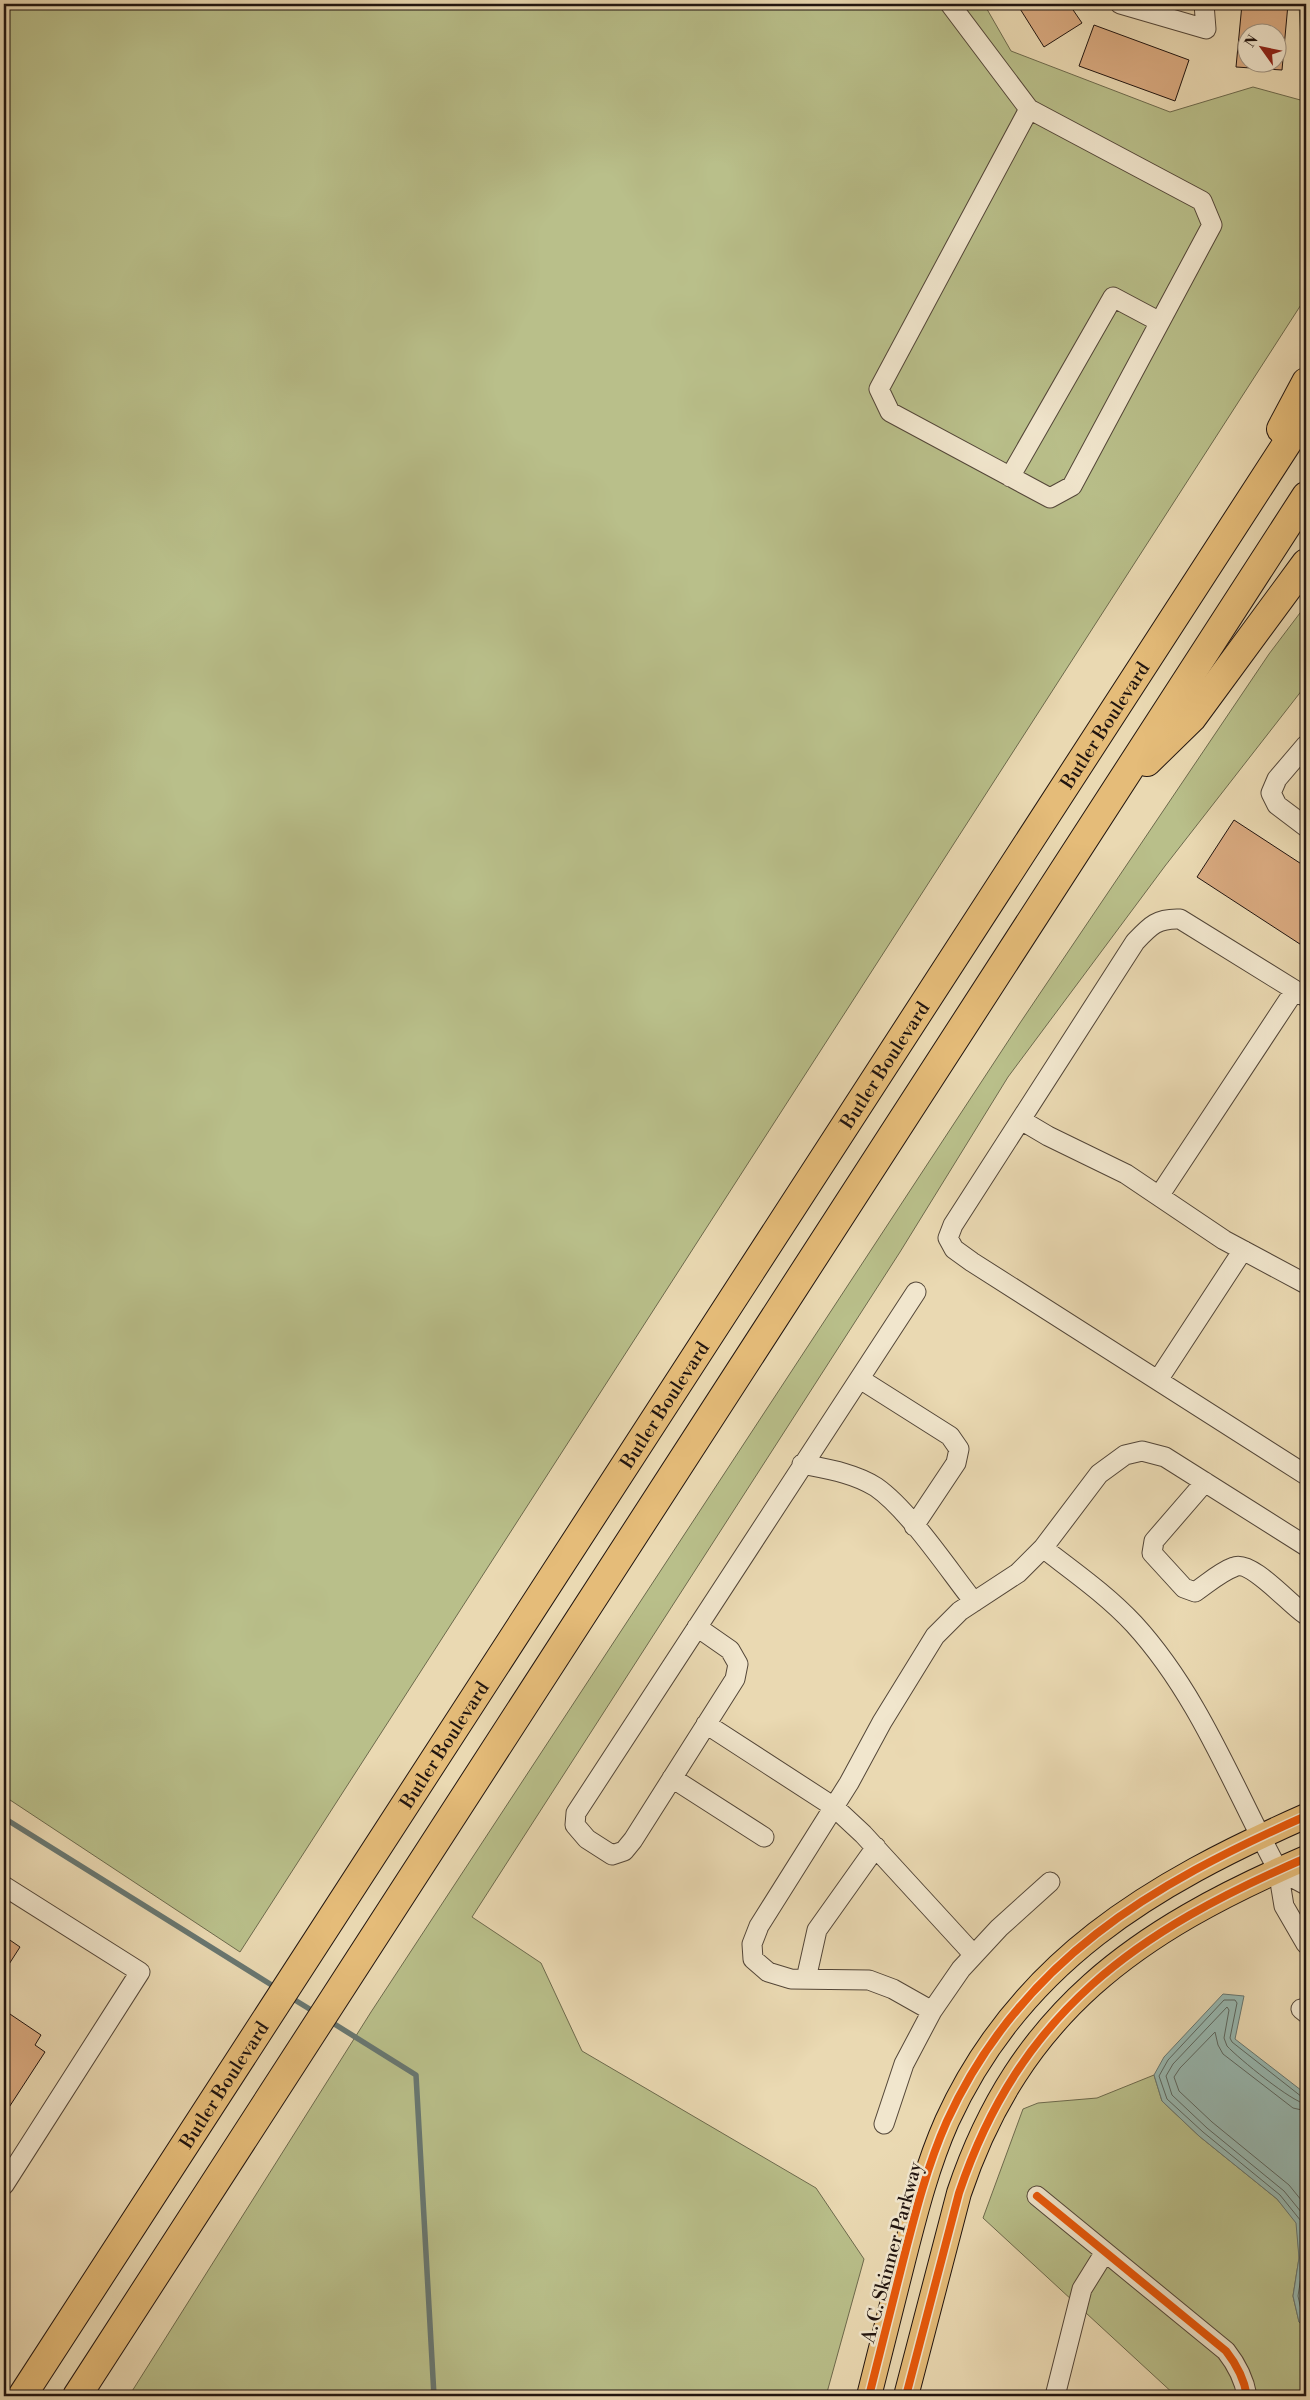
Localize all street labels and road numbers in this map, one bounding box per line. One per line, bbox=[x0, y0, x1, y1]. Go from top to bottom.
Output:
street label: Butler Boulevard bbox=[1055, 657, 1155, 794]
street label: Butler Boulevard bbox=[835, 997, 935, 1134]
street label: Butler Boulevard bbox=[615, 1337, 715, 1474]
street label: Butler Boulevard bbox=[394, 1677, 495, 1814]
street label: Butler Boulevard bbox=[174, 2017, 275, 2154]
street label: A. C. Skinner Parkway bbox=[856, 2158, 928, 2346]

